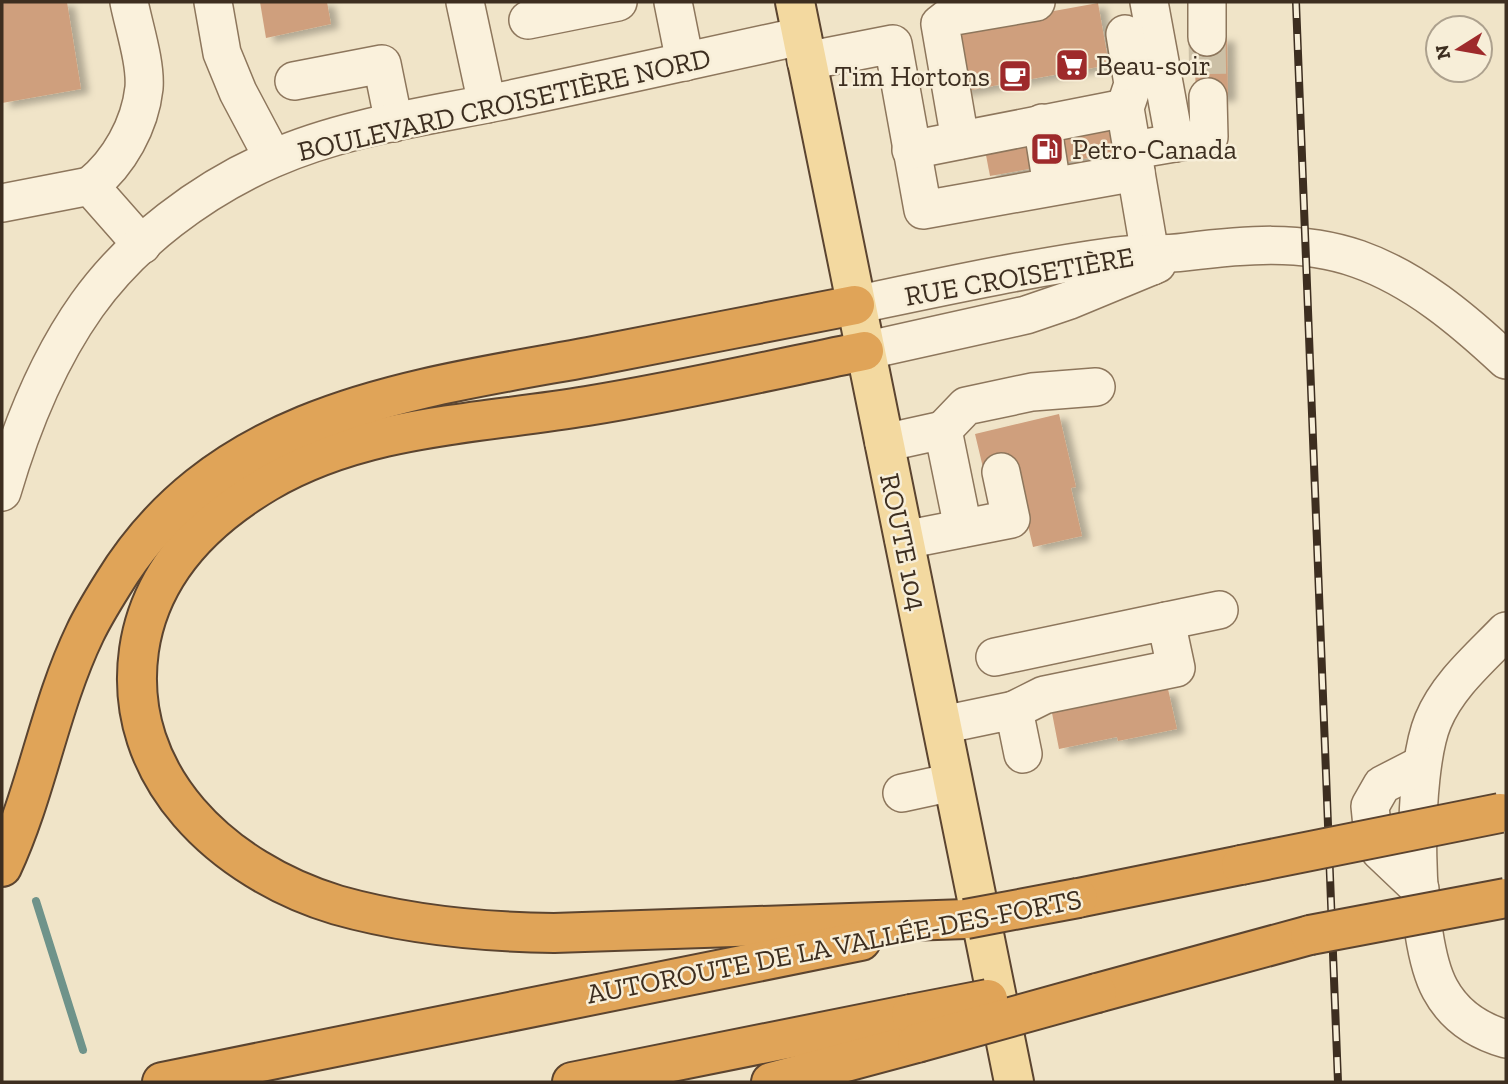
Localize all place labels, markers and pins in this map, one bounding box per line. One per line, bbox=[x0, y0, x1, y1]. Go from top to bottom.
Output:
supermarket icon: Beau-soir bbox=[1053, 46, 1091, 84]
place label: Beau-soir bbox=[1096, 49, 1211, 82]
cafe icon: Tim Hortons bbox=[996, 57, 1034, 95]
place label: Tim Hortons bbox=[835, 60, 990, 93]
fuel station icon: Petro-Canada bbox=[1028, 130, 1066, 168]
place label: Petro-Canada bbox=[1072, 133, 1237, 166]

